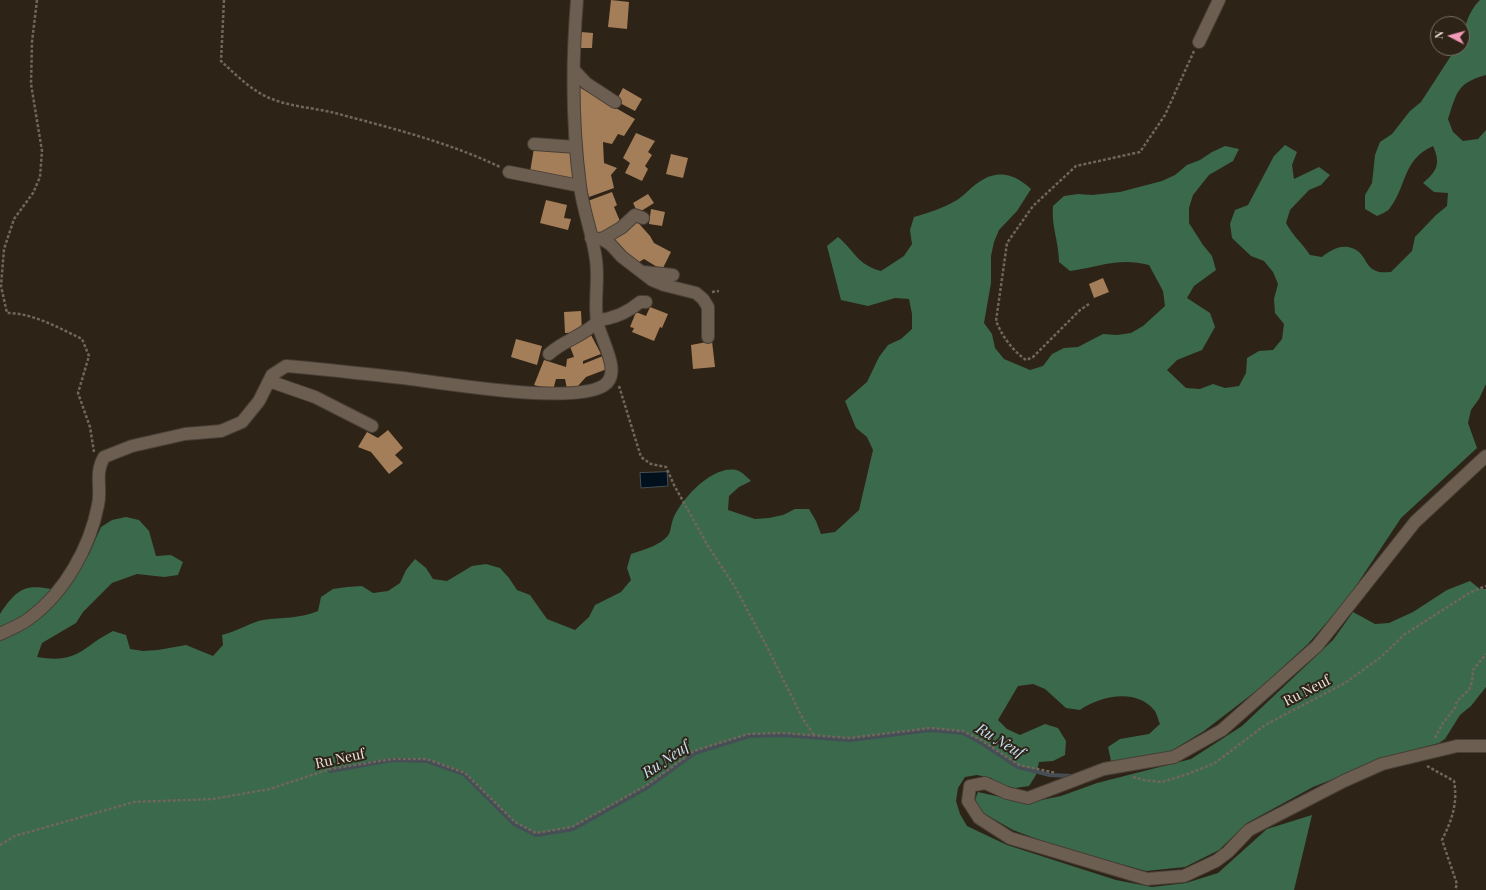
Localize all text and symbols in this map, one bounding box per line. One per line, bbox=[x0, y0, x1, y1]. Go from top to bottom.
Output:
north arrow bbox=[1430, 16, 1470, 56]
text: N bbox=[1431, 30, 1446, 40]
street label: Ru Neuf bbox=[1281, 672, 1333, 710]
water label: Ru Neuf bbox=[973, 720, 1027, 762]
water label: Ru Neuf bbox=[639, 738, 693, 782]
street label: Ru Neuf bbox=[314, 746, 366, 772]

